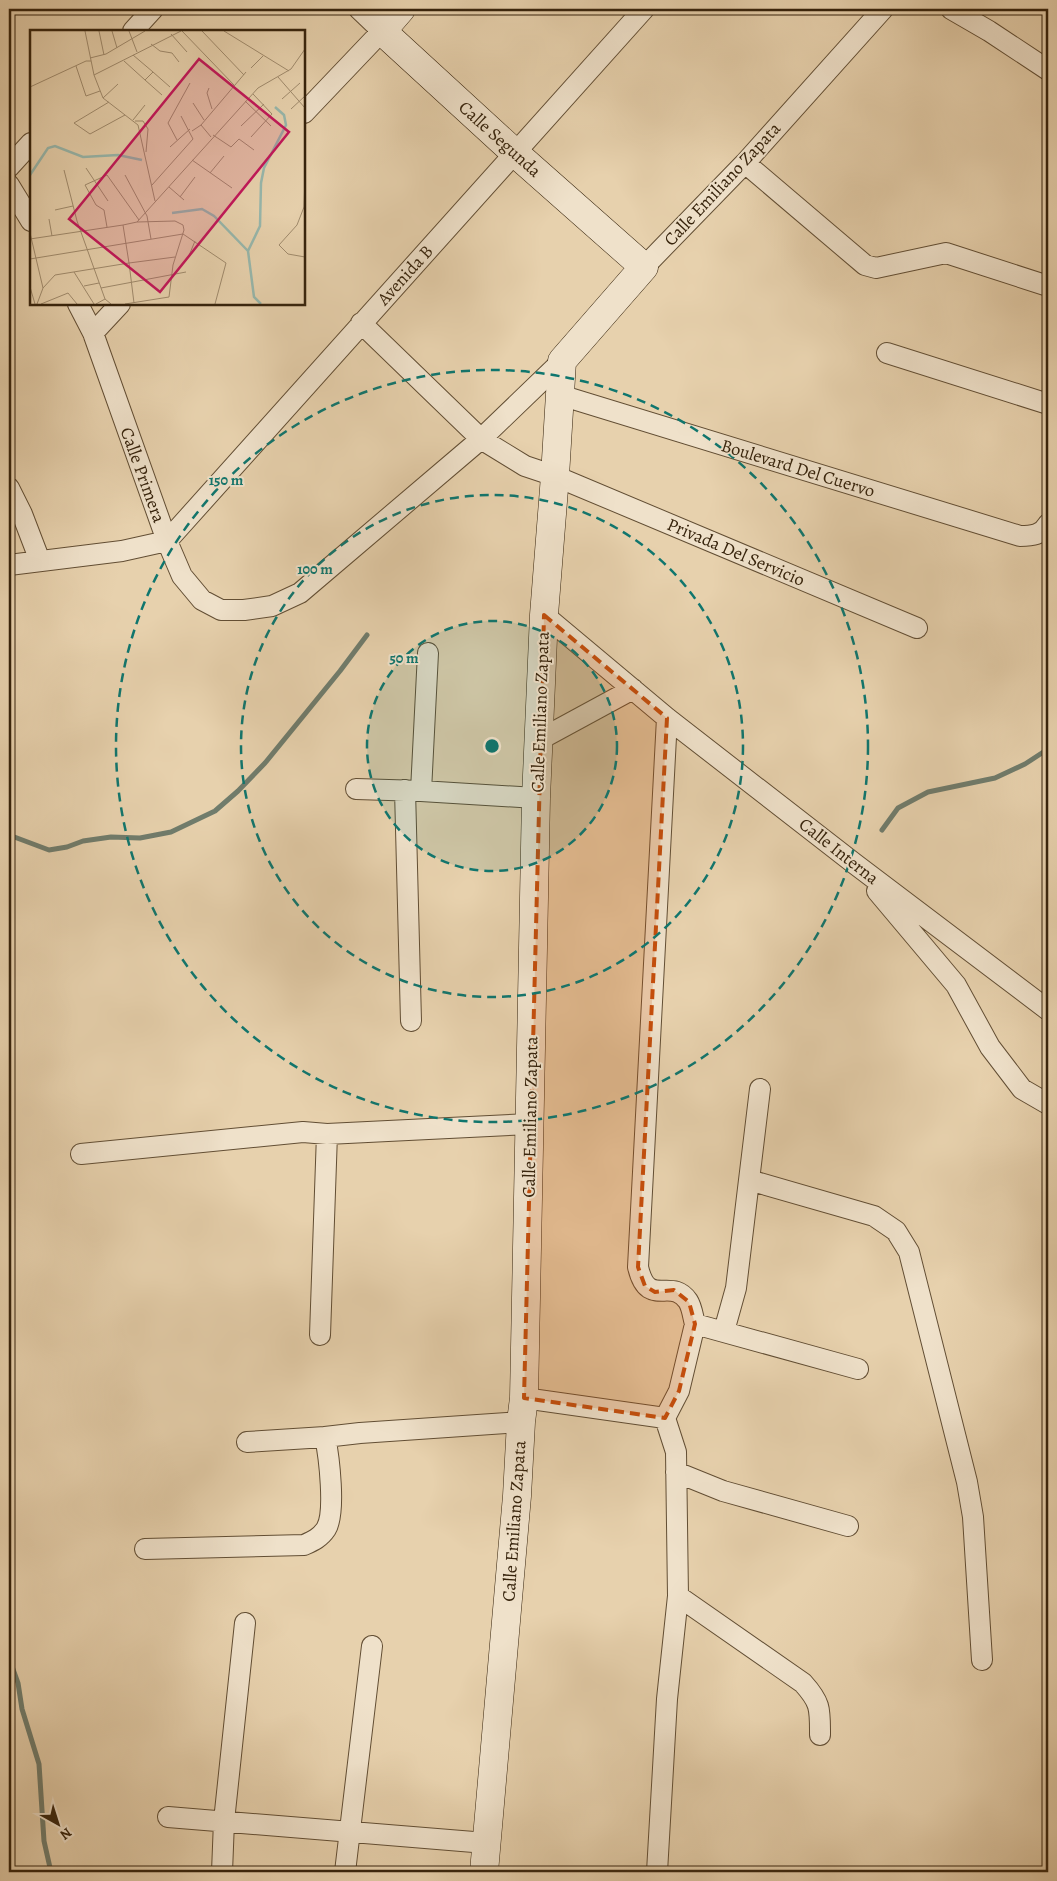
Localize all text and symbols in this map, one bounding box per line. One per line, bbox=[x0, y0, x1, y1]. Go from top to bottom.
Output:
inset map bbox=[30, 30, 305, 305]
street label: Calle Segunda bbox=[453, 95, 547, 183]
street label: Calle Emiliano Zapata bbox=[658, 116, 786, 251]
street label: Avenida B bbox=[371, 240, 438, 311]
street label: Calle Primera bbox=[115, 424, 172, 527]
street label: Boulevard Del Cuervo bbox=[718, 433, 878, 503]
text: 150 m bbox=[209, 470, 244, 490]
street label: Privada Del Servicio bbox=[664, 512, 809, 592]
text: 100 m bbox=[297, 559, 333, 579]
street label: Calle Emiliano Zapata bbox=[525, 630, 555, 793]
text: 50 m bbox=[389, 648, 419, 668]
centre of rings bbox=[483, 737, 501, 755]
street label: Calle Interna bbox=[794, 812, 884, 890]
street label: Calle Emiliano Zapata bbox=[517, 1036, 543, 1198]
street label: Calle Emiliano Zapata bbox=[496, 1439, 532, 1602]
north arrow bbox=[32, 1798, 82, 1848]
text: N bbox=[56, 1823, 76, 1844]

